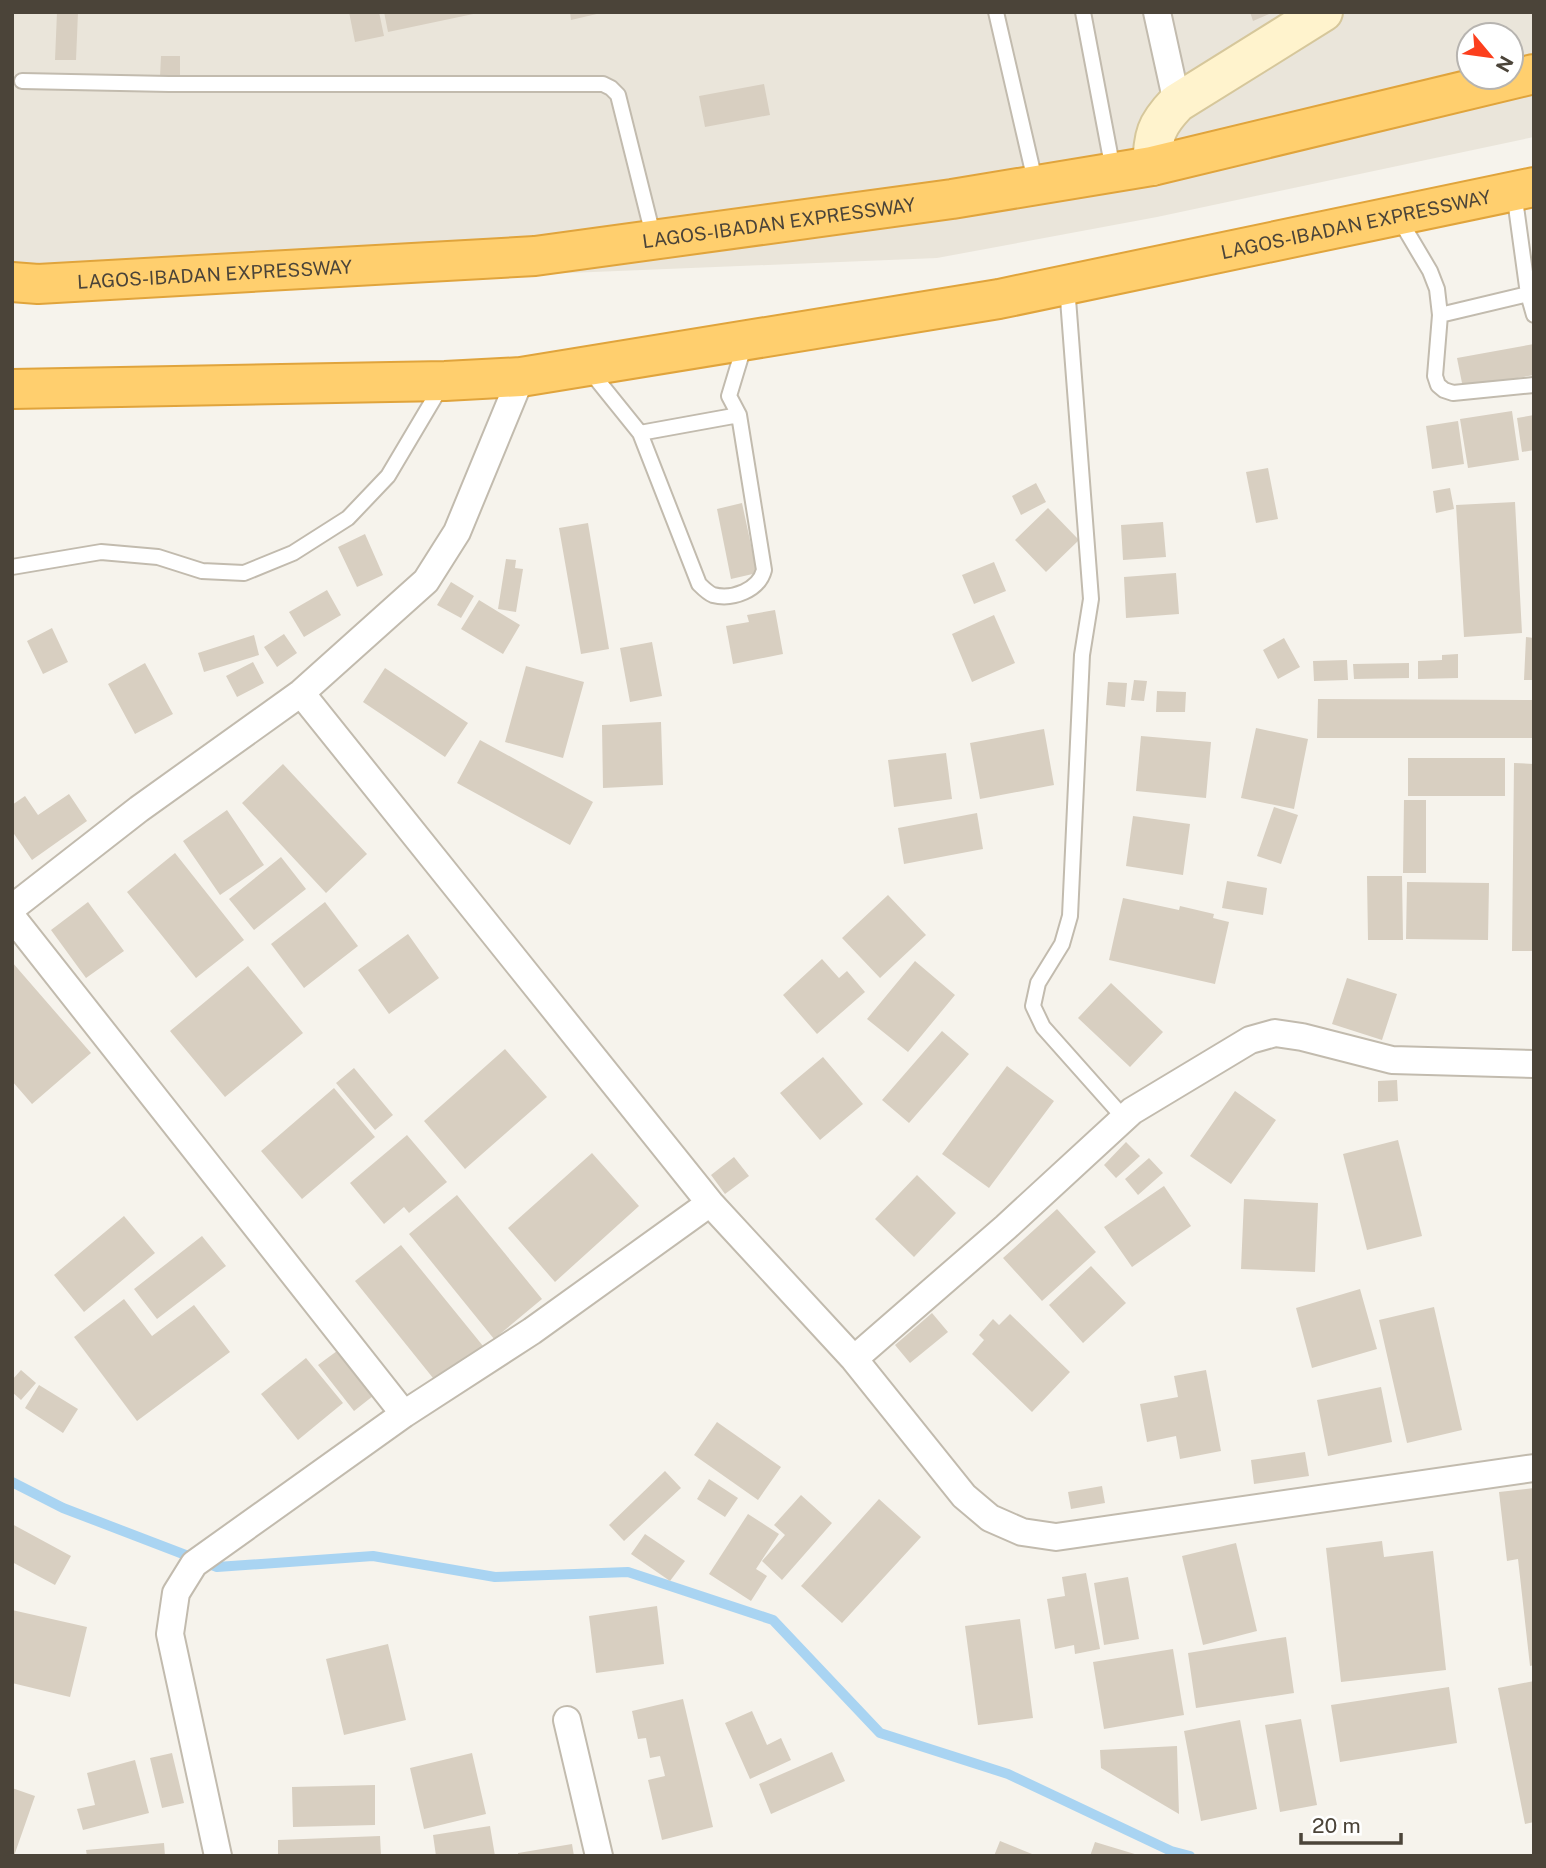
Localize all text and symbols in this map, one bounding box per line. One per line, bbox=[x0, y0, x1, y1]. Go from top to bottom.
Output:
north arrow bbox=[1455, 21, 1525, 91]
text: N bbox=[1492, 52, 1518, 76]
street label: LAGOS-IBADAN EXPRESSWAY bbox=[1219, 185, 1493, 263]
street label: LAGOS-IBADAN EXPRESSWAY bbox=[641, 193, 917, 252]
street label: LAGOS-IBADAN EXPRESSWAY bbox=[77, 255, 353, 293]
scale bar bbox=[1301, 1801, 1401, 1845]
text: 20 m bbox=[1312, 1813, 1361, 1838]

